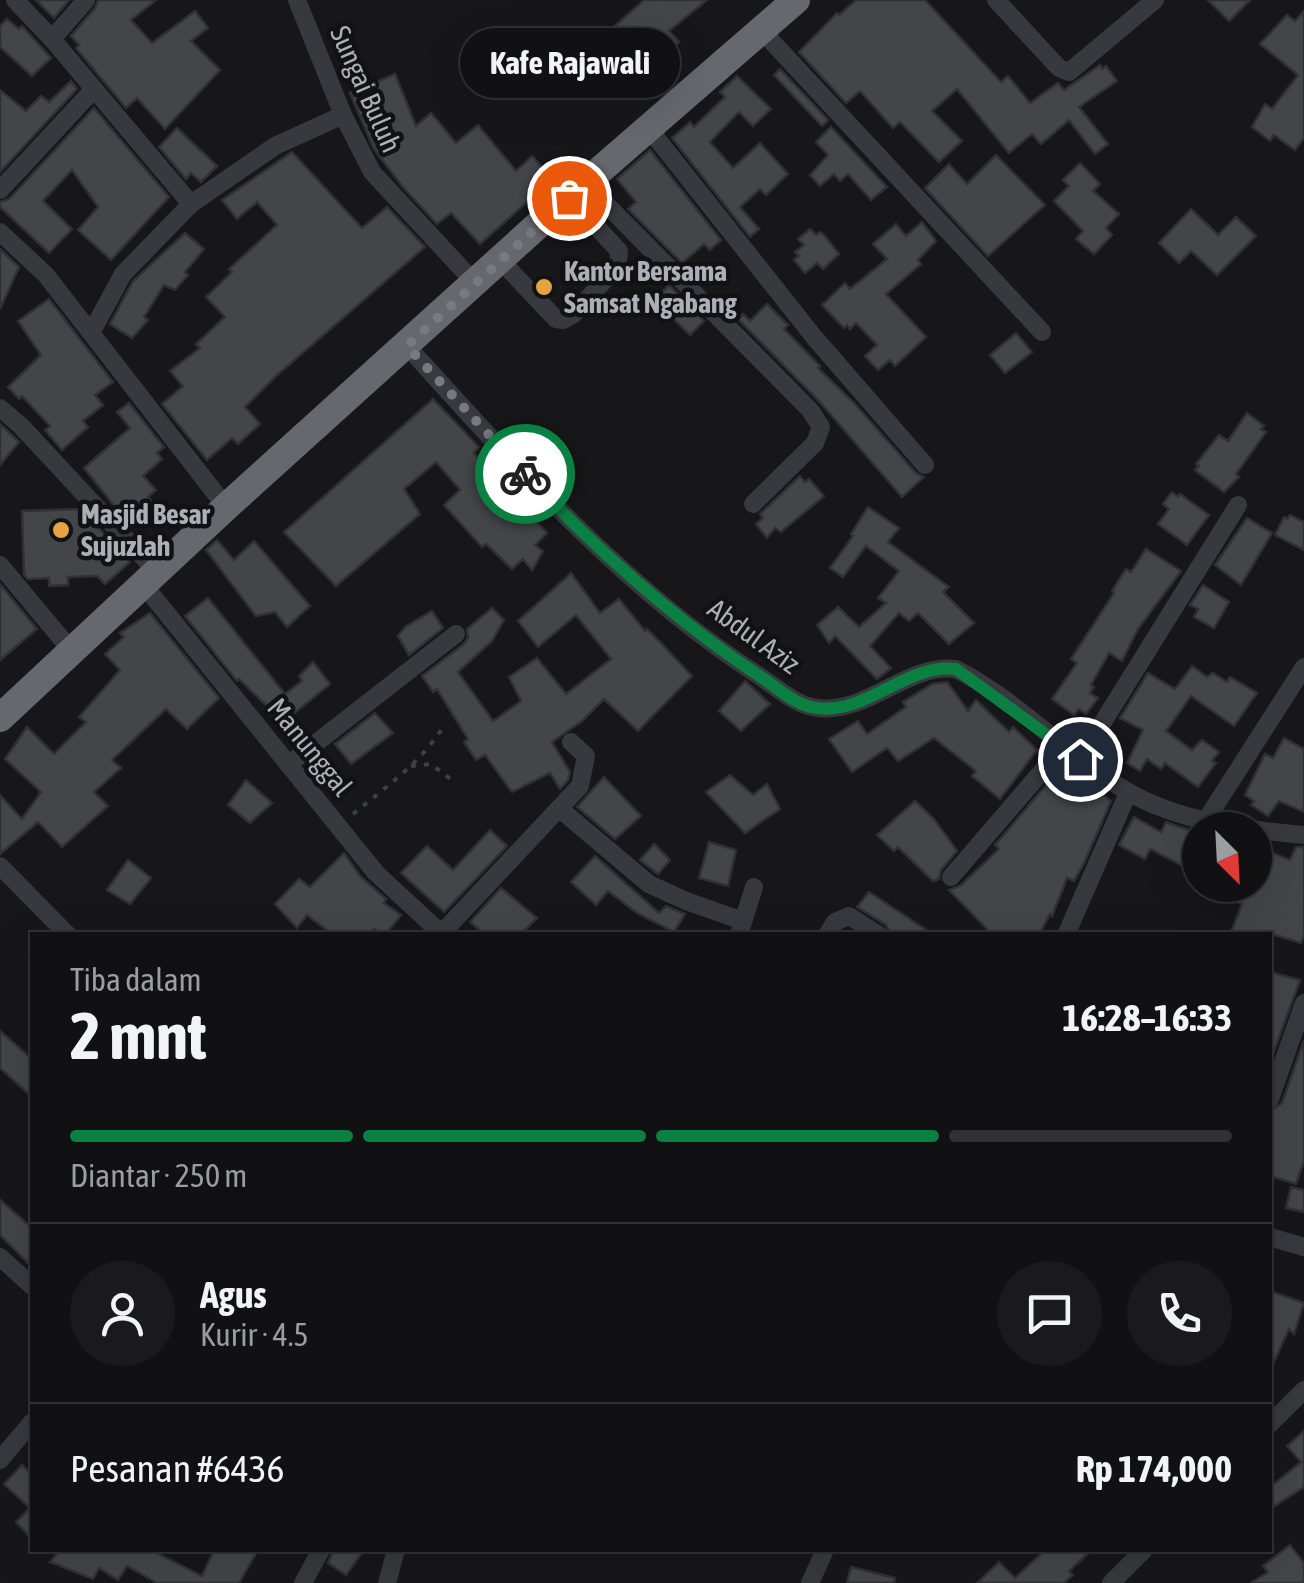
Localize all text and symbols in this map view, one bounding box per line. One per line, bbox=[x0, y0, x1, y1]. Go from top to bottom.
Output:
street label: Sungai Buluh bbox=[324, 21, 408, 157]
callout: Kafe Rajawali bbox=[459, 28, 679, 98]
text: Kafe Rajawali bbox=[490, 44, 650, 81]
pin bbox=[527, 156, 612, 241]
icon: bag bbox=[542, 171, 597, 226]
place label: Kantor Bersama Samsat Ngabang bbox=[564, 255, 738, 319]
marker: Kantor Bersama Samsat Ngabang bbox=[533, 276, 555, 298]
courier bbox=[475, 424, 575, 524]
icon: bike bbox=[498, 447, 553, 502]
place label: Masjid Besar Sujuzlah bbox=[81, 498, 211, 562]
marker: Masjid Besar Sujuzlah bbox=[50, 519, 72, 541]
street label: Abdul Aziz bbox=[702, 592, 806, 680]
street label: Manunggal bbox=[261, 692, 359, 803]
pin bbox=[1038, 717, 1123, 802]
icon: home bbox=[1053, 732, 1108, 787]
north arrow bbox=[1182, 812, 1272, 902]
map controls bbox=[1182, 812, 1272, 902]
text: Tiba dalam bbox=[70, 961, 202, 998]
text: 16:28–16:33 bbox=[1062, 996, 1232, 1039]
text: 2 mnt bbox=[70, 998, 207, 1073]
text: Diantar · 250 m bbox=[70, 1157, 247, 1194]
button: person bbox=[70, 1261, 175, 1366]
button: chat bbox=[997, 1261, 1102, 1366]
button: phone bbox=[1127, 1261, 1232, 1366]
text: Agus bbox=[200, 1273, 267, 1316]
text: Kurir · 4.5 bbox=[200, 1316, 308, 1353]
text: Pesanan #6436 bbox=[70, 1447, 284, 1490]
text: Rp 174,000 bbox=[1076, 1447, 1232, 1490]

